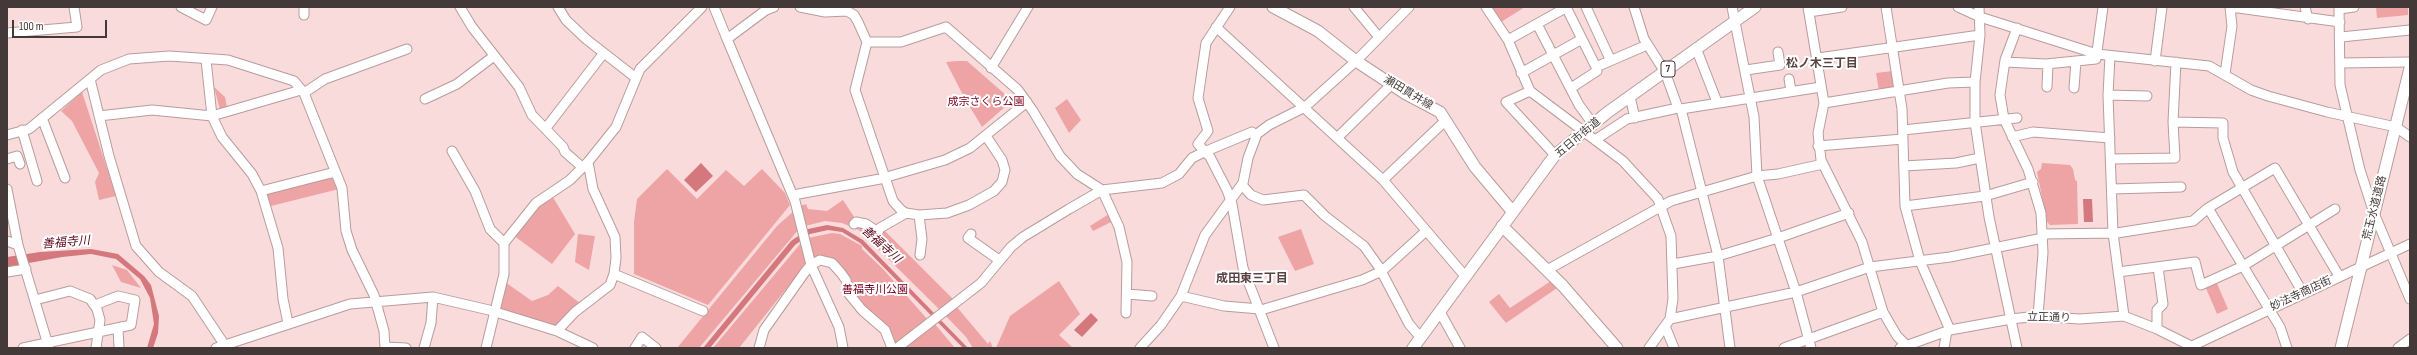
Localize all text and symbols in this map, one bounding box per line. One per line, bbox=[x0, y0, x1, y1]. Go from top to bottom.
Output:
scale bar bbox=[14, 12, 109, 38]
text: 100 m bbox=[19, 19, 44, 34]
district label: 松ノ木三丁目 bbox=[1786, 57, 1858, 71]
road number: 7 bbox=[1661, 61, 1675, 77]
street label: 瀬田貫井線 bbox=[1381, 73, 1435, 113]
park label: 成宗さくら公園 bbox=[948, 95, 1024, 109]
street label: 五日市街道 bbox=[1553, 115, 1603, 161]
street label: 荒玉水道道路 bbox=[2361, 174, 2389, 242]
water label: 善福寺川 bbox=[858, 224, 904, 266]
water label: 善福寺川 bbox=[41, 234, 91, 252]
district label: 成田東三丁目 bbox=[1216, 272, 1288, 286]
street label: 妙法寺商店街 bbox=[2268, 274, 2334, 314]
park label: 善福寺川公園 bbox=[842, 283, 908, 297]
street label: 立正通り bbox=[2027, 311, 2071, 325]

